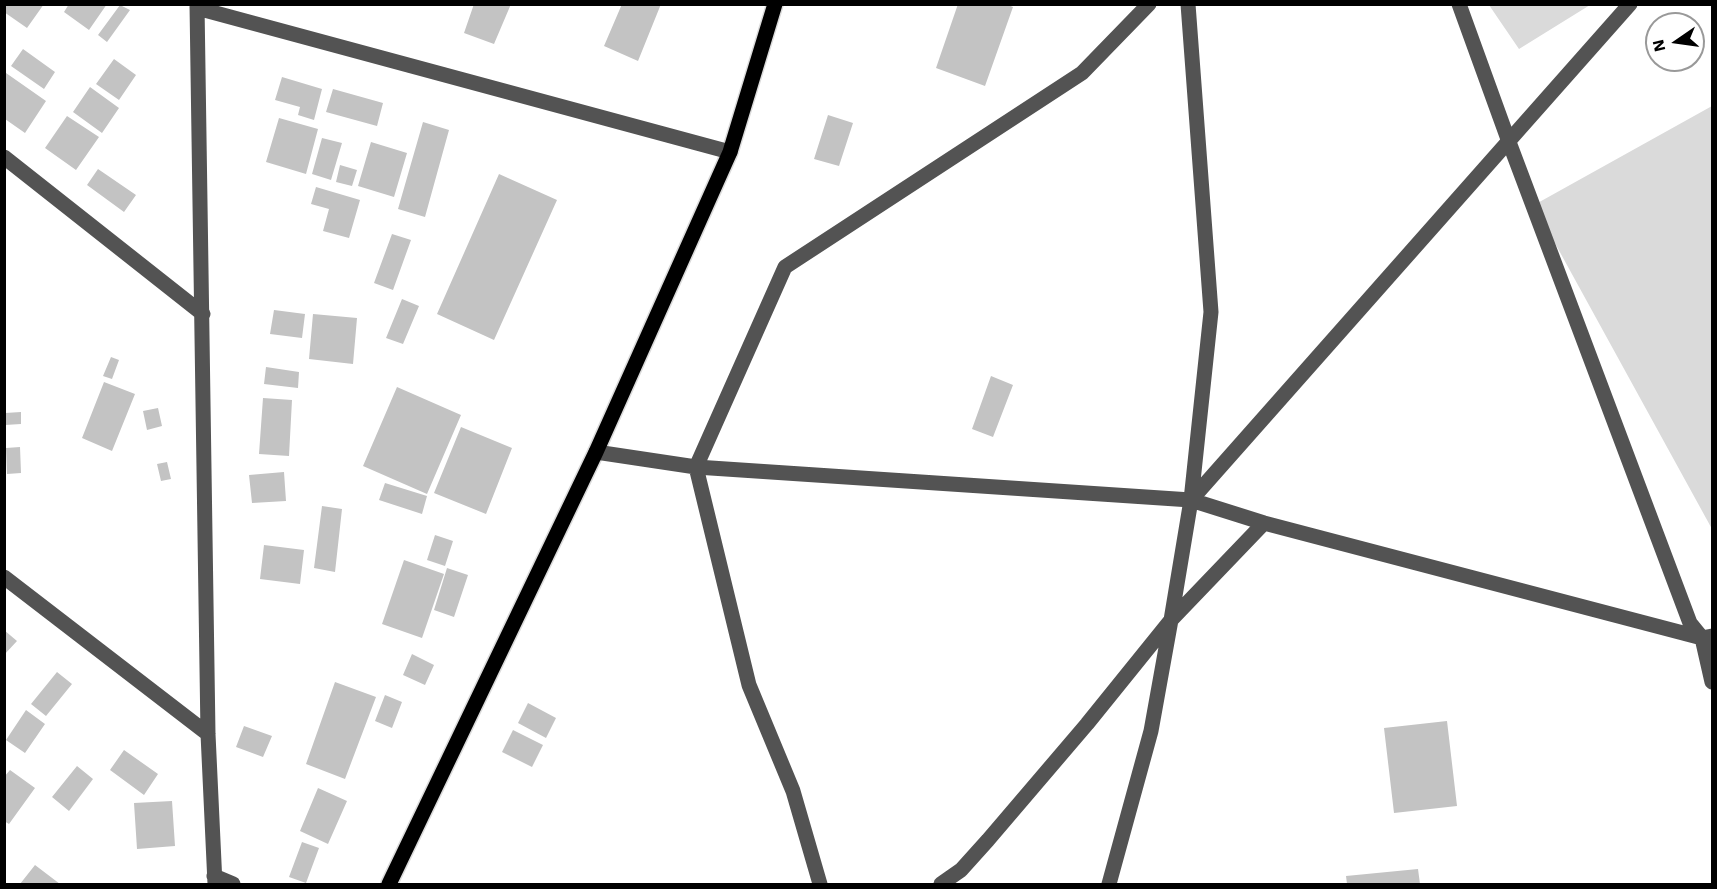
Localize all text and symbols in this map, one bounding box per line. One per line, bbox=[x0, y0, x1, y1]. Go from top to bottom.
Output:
north arrow bbox=[1645, 12, 1705, 72]
text: N bbox=[1648, 38, 1670, 54]

